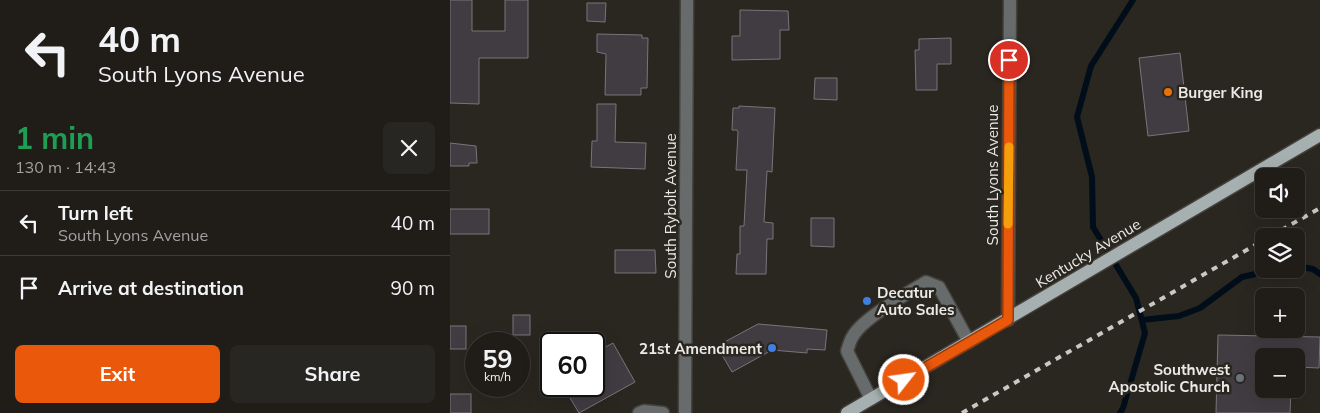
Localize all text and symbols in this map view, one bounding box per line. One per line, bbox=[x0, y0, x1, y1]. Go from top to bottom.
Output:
text: 40 m bbox=[98, 17, 181, 61]
icon: left bbox=[15, 20, 80, 85]
pin bbox=[988, 39, 1030, 81]
icon: arrive bbox=[995, 46, 1023, 74]
text: South Lyons Avenue bbox=[98, 60, 305, 88]
place label: Burger King bbox=[1178, 83, 1263, 102]
marker: Burger King bbox=[1162, 86, 1174, 98]
street label: South Lyons Avenue bbox=[983, 105, 1002, 245]
text: 1 min bbox=[15, 119, 94, 157]
button: close bbox=[383, 122, 435, 174]
street label: South Rybolt Avenue bbox=[661, 133, 680, 279]
text: 130 m · 14:43 bbox=[15, 157, 116, 177]
map controls bbox=[1255, 168, 1305, 398]
button: sound bbox=[1255, 168, 1305, 218]
text: Turn left bbox=[58, 201, 133, 225]
icon: left bbox=[15, 209, 43, 237]
text: 40 m bbox=[391, 211, 435, 235]
street label: Kentucky Avenue bbox=[1032, 214, 1144, 292]
text: South Lyons Avenue bbox=[58, 225, 208, 245]
button: layers bbox=[1255, 228, 1305, 278]
icon: arrive bbox=[15, 274, 43, 302]
text: Arrive at destination bbox=[58, 276, 244, 300]
text: 90 m bbox=[391, 276, 435, 300]
place label: Decatur Auto Sales bbox=[877, 283, 954, 319]
button: + bbox=[1255, 288, 1305, 338]
marker: Decatur Auto Sales bbox=[861, 295, 873, 307]
speed limit sign: 60 bbox=[540, 332, 605, 397]
place label: 21st Amendment bbox=[639, 339, 762, 358]
marker: 21st Amendment bbox=[766, 342, 778, 354]
text: 59 bbox=[482, 343, 513, 374]
button: Exit bbox=[15, 345, 220, 403]
button: Share bbox=[230, 345, 435, 403]
button: − bbox=[1255, 348, 1305, 398]
position arrow bbox=[877, 353, 929, 405]
place label: Southwest Apostolic Church bbox=[1108, 360, 1230, 396]
text: km/h bbox=[484, 369, 511, 384]
marker: Southwest Apostolic Church bbox=[1234, 372, 1246, 384]

